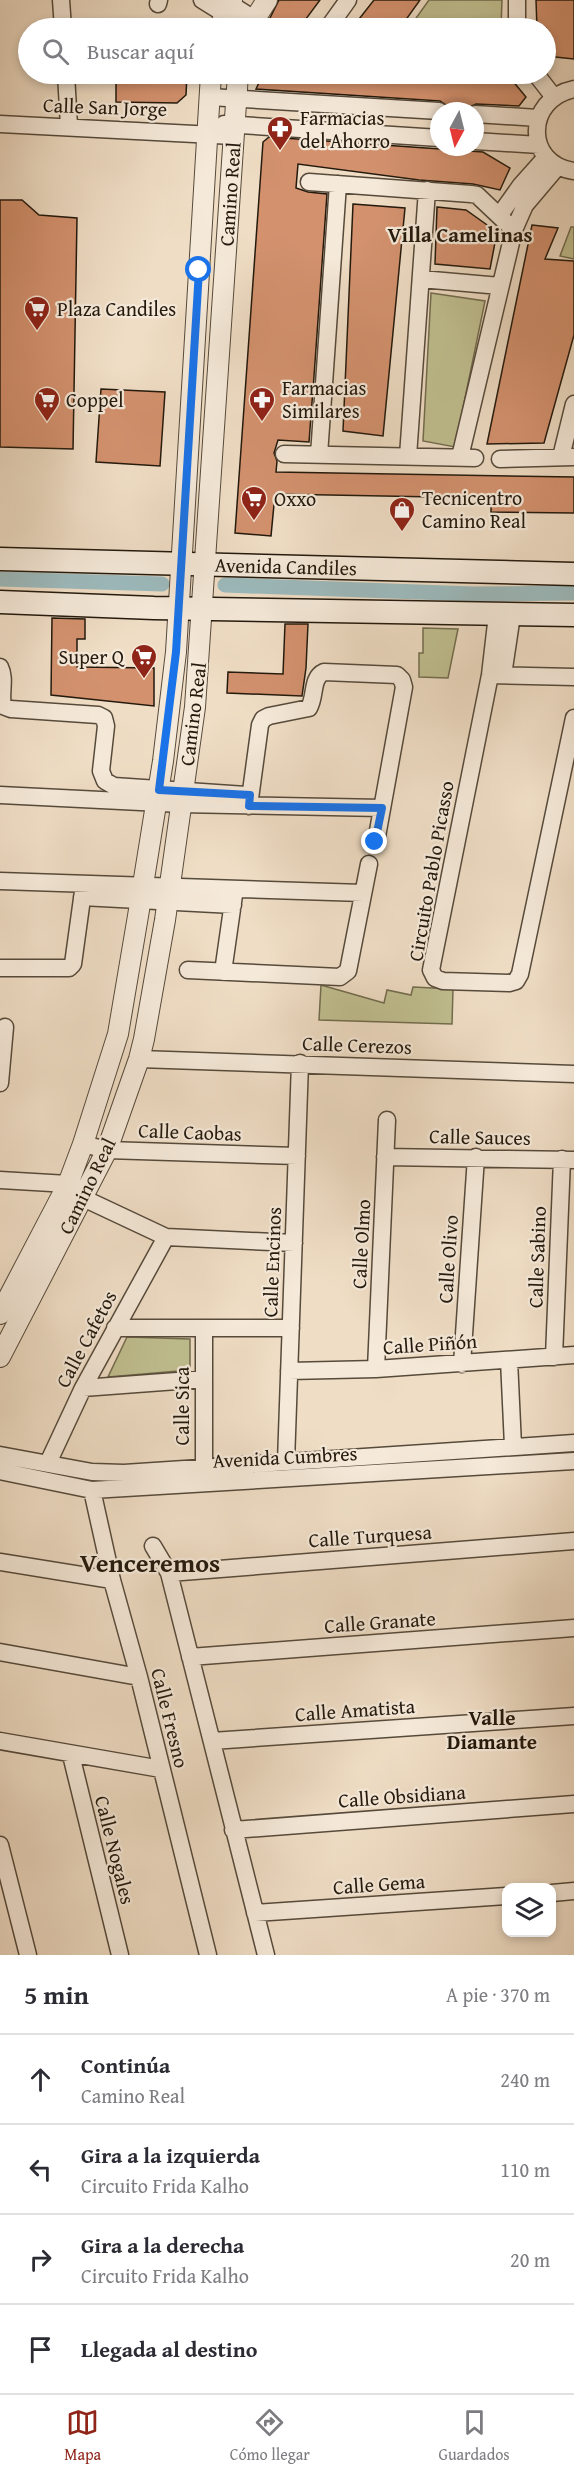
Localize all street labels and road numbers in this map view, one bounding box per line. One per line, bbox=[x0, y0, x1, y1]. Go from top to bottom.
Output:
street label: Calle San Jorge bbox=[42, 90, 168, 123]
street label: Camino Real bbox=[211, 141, 248, 247]
street label: Avenida Candiles bbox=[214, 550, 357, 582]
street label: Camino Real bbox=[172, 660, 213, 767]
street label: Circuito Pablo Picasso bbox=[400, 778, 461, 964]
street label: Calle Cerezos bbox=[302, 1028, 412, 1061]
street label: Calle Caobas bbox=[138, 1115, 242, 1148]
street label: Calle Sauces bbox=[429, 1121, 531, 1152]
street label: Camino Real bbox=[51, 1132, 123, 1239]
street label: Calle Olmo bbox=[344, 1198, 377, 1289]
street label: Calle Encinos bbox=[255, 1206, 288, 1318]
street label: Calle Sabino bbox=[520, 1206, 553, 1308]
street label: Calle Olivo bbox=[430, 1214, 465, 1304]
street label: Calle Cafetos bbox=[48, 1285, 123, 1393]
street label: Calle Piñón bbox=[382, 1326, 478, 1361]
street label: Calle Sica bbox=[167, 1366, 196, 1446]
street label: Avenida Cumbres bbox=[212, 1438, 358, 1475]
street label: Calle Turquesa bbox=[307, 1517, 433, 1554]
street label: Calle Granate bbox=[323, 1603, 437, 1640]
street label: Calle Fresno bbox=[144, 1665, 197, 1771]
street label: Calle Amatista bbox=[294, 1691, 417, 1728]
street label: Calle Obsidiana bbox=[337, 1777, 467, 1814]
street label: Calle Nogales bbox=[88, 1793, 143, 1907]
street label: Calle Gema bbox=[332, 1866, 427, 1901]

